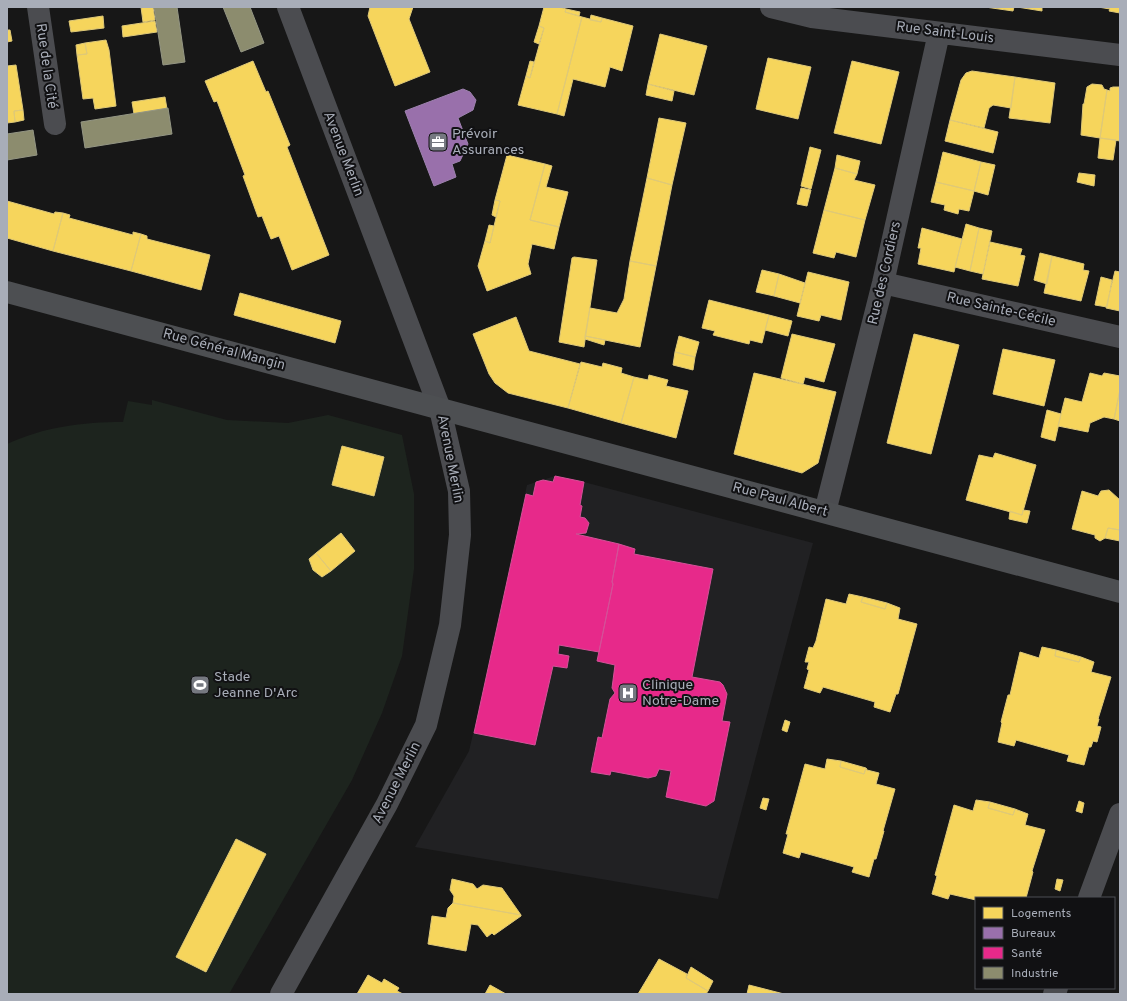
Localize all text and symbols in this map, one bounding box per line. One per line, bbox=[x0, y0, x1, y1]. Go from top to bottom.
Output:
street label: Rue Saint-Louis bbox=[895, 19, 995, 47]
street label: Rue de la Cité bbox=[32, 22, 60, 110]
street label: Avenue Merlin bbox=[319, 109, 367, 199]
place label: Prévoir Assurances bbox=[452, 126, 524, 159]
office icon: Prévoir Assurances bbox=[427, 131, 449, 153]
street label: Rue des Cordiers bbox=[865, 220, 905, 326]
street label: Rue Sainte-Cécile bbox=[945, 289, 1057, 331]
street label: Rue Général Mangin bbox=[161, 326, 287, 374]
street label: Avenue Merlin bbox=[433, 413, 467, 505]
street label: Rue Paul Albert bbox=[731, 479, 829, 521]
place label: Stade Jeanne D'Arc bbox=[214, 669, 298, 702]
sports icon: Stade Jeanne D'Arc bbox=[189, 674, 211, 696]
place label: Clinique Notre-Dame bbox=[642, 677, 719, 710]
hospital icon: Clinique Notre-Dame bbox=[617, 682, 639, 704]
street label: Avenue Merlin bbox=[369, 739, 425, 827]
legend bbox=[975, 897, 1115, 989]
text: Logements bbox=[1011, 906, 1071, 922]
text: Bureaux bbox=[1011, 926, 1056, 942]
text: Santé bbox=[1011, 946, 1042, 962]
text: Industrie bbox=[1011, 966, 1059, 982]

